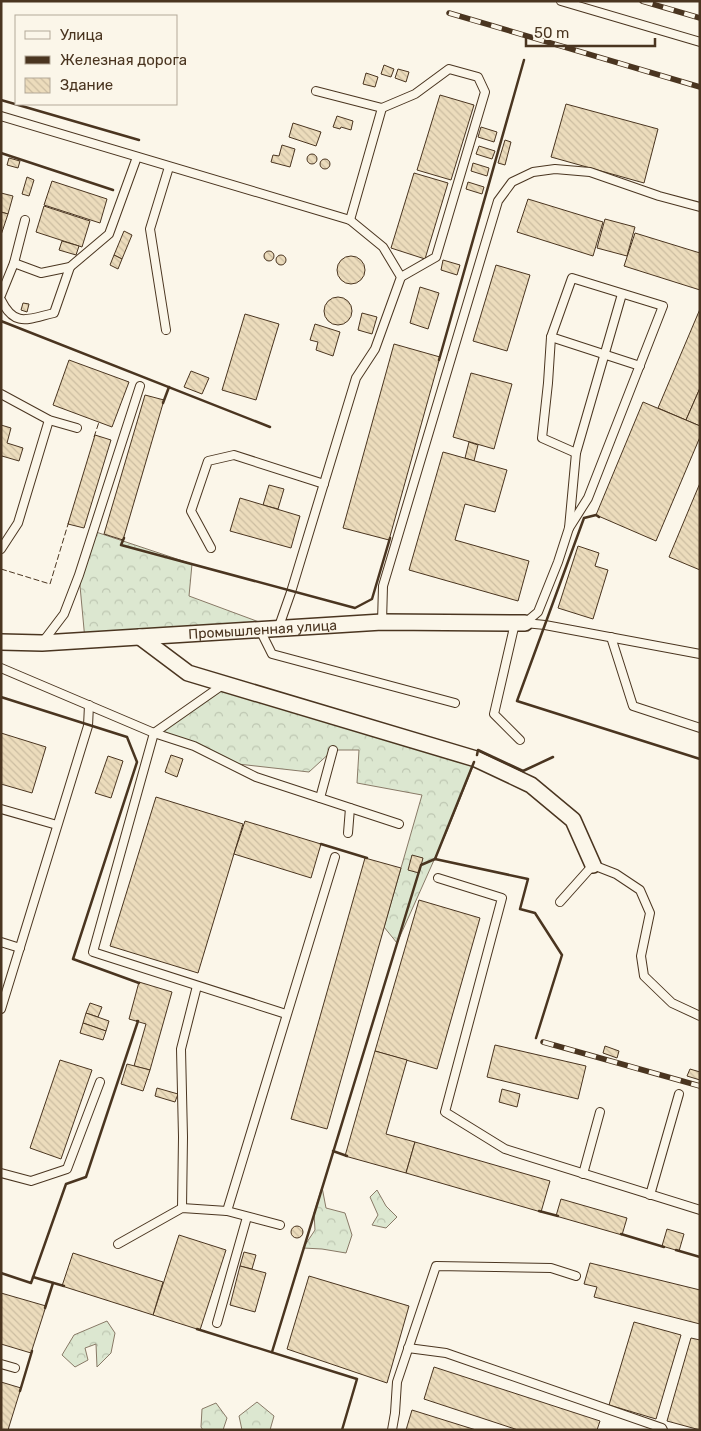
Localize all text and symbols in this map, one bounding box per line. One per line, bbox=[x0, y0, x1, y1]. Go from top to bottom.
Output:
legend bbox=[15, 15, 178, 105]
scale bar bbox=[526, 15, 655, 47]
text: 50 m bbox=[534, 24, 569, 42]
text: Улица bbox=[60, 26, 103, 44]
text: Железная дорога bbox=[60, 51, 187, 69]
text: Здание bbox=[60, 76, 113, 94]
street label: Промышленная улица bbox=[188, 617, 338, 643]

